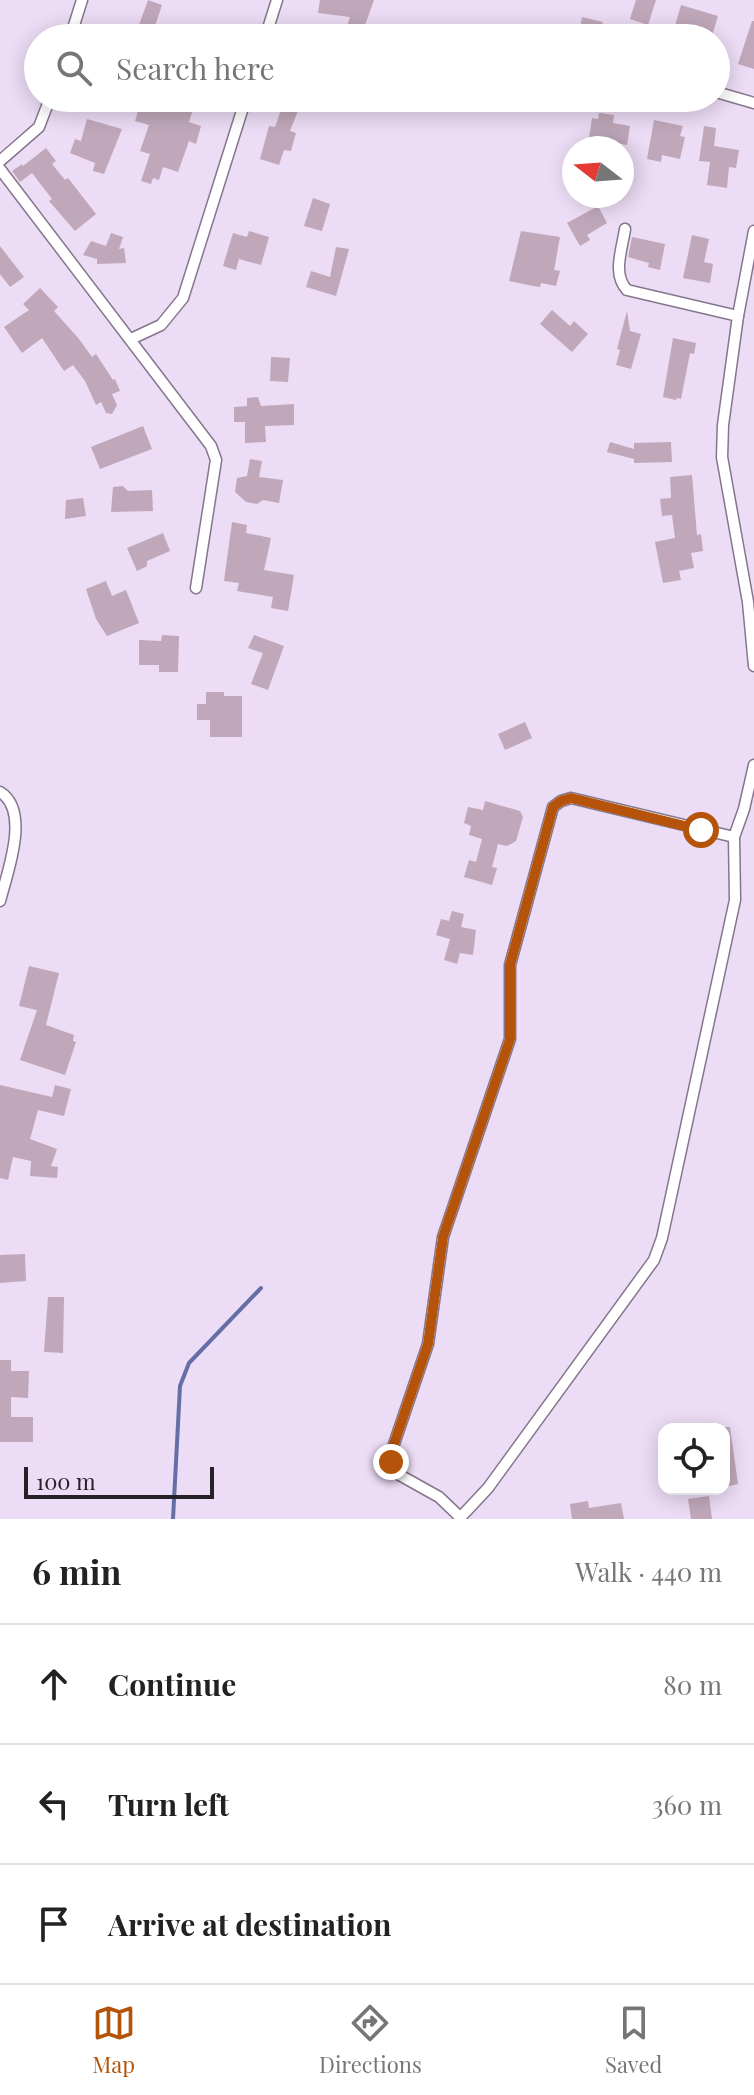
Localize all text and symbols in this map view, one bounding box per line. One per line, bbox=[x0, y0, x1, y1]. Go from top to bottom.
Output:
search box bbox=[24, 24, 730, 112]
icon: search bbox=[52, 46, 96, 90]
text: Search here bbox=[116, 48, 275, 88]
north arrow bbox=[562, 136, 634, 208]
route start bbox=[683, 812, 719, 848]
map controls bbox=[658, 1423, 730, 1495]
button: locate bbox=[658, 1423, 730, 1495]
route end bbox=[373, 1444, 409, 1480]
scale bar bbox=[24, 1463, 214, 1499]
text: 100 m bbox=[36, 1466, 96, 1496]
text: 6 min bbox=[32, 1548, 121, 1594]
text: Walk · 440 m bbox=[575, 1554, 722, 1589]
icon: ahead bbox=[32, 1662, 76, 1706]
text: Continue bbox=[108, 1664, 236, 1704]
text: 80 m bbox=[663, 1667, 722, 1702]
icon: left bbox=[32, 1782, 76, 1826]
text: Turn left bbox=[108, 1784, 229, 1824]
text: 360 m bbox=[652, 1787, 722, 1822]
icon: arrive bbox=[32, 1902, 76, 1946]
text: Arrive at destination bbox=[108, 1904, 391, 1944]
tab: Map bbox=[92, 2001, 136, 2079]
tab: Directions bbox=[319, 2001, 422, 2079]
tab: Saved bbox=[605, 2001, 662, 2079]

